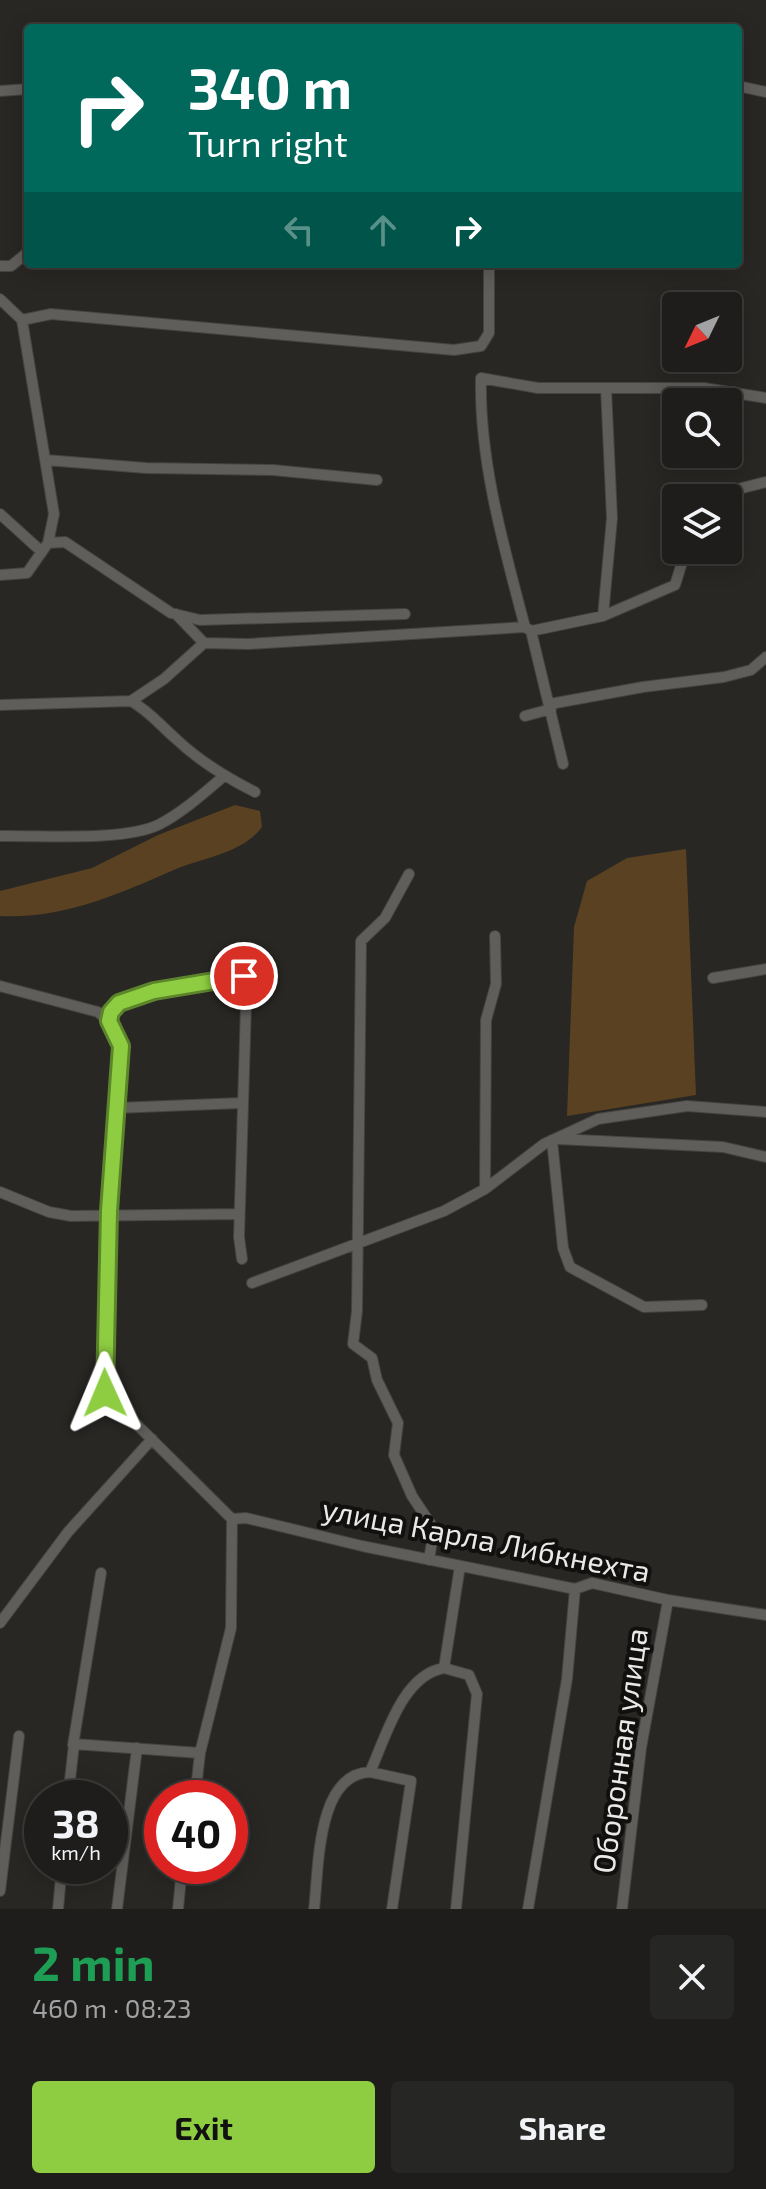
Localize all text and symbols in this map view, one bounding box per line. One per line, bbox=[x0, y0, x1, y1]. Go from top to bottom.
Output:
text: 340 m bbox=[188, 53, 352, 120]
icon: right bbox=[56, 56, 160, 160]
text: Turn right bbox=[188, 121, 348, 164]
icon: left bbox=[277, 208, 321, 252]
icon: ahead bbox=[361, 208, 405, 252]
icon: right bbox=[445, 208, 489, 252]
north arrow bbox=[662, 292, 742, 372]
map controls bbox=[662, 292, 742, 564]
button: search bbox=[662, 388, 742, 468]
button: layers bbox=[662, 484, 742, 564]
pin bbox=[210, 942, 278, 1010]
icon: arrive bbox=[222, 954, 266, 998]
position arrow bbox=[63, 1351, 147, 1435]
street label: улица Карла Либкнехта bbox=[319, 1490, 653, 1590]
street label: Оборонная улица bbox=[584, 1626, 655, 1876]
speed limit sign: 40 bbox=[144, 1780, 248, 1884]
text: 38 bbox=[52, 1798, 100, 1846]
text: km/h bbox=[51, 1840, 101, 1864]
text: 2 min bbox=[32, 1933, 155, 1991]
button: close bbox=[650, 1935, 734, 2019]
text: 460 m · 08:23 bbox=[32, 1992, 192, 2023]
button: Exit bbox=[32, 2081, 375, 2173]
button: Share bbox=[391, 2081, 734, 2173]

